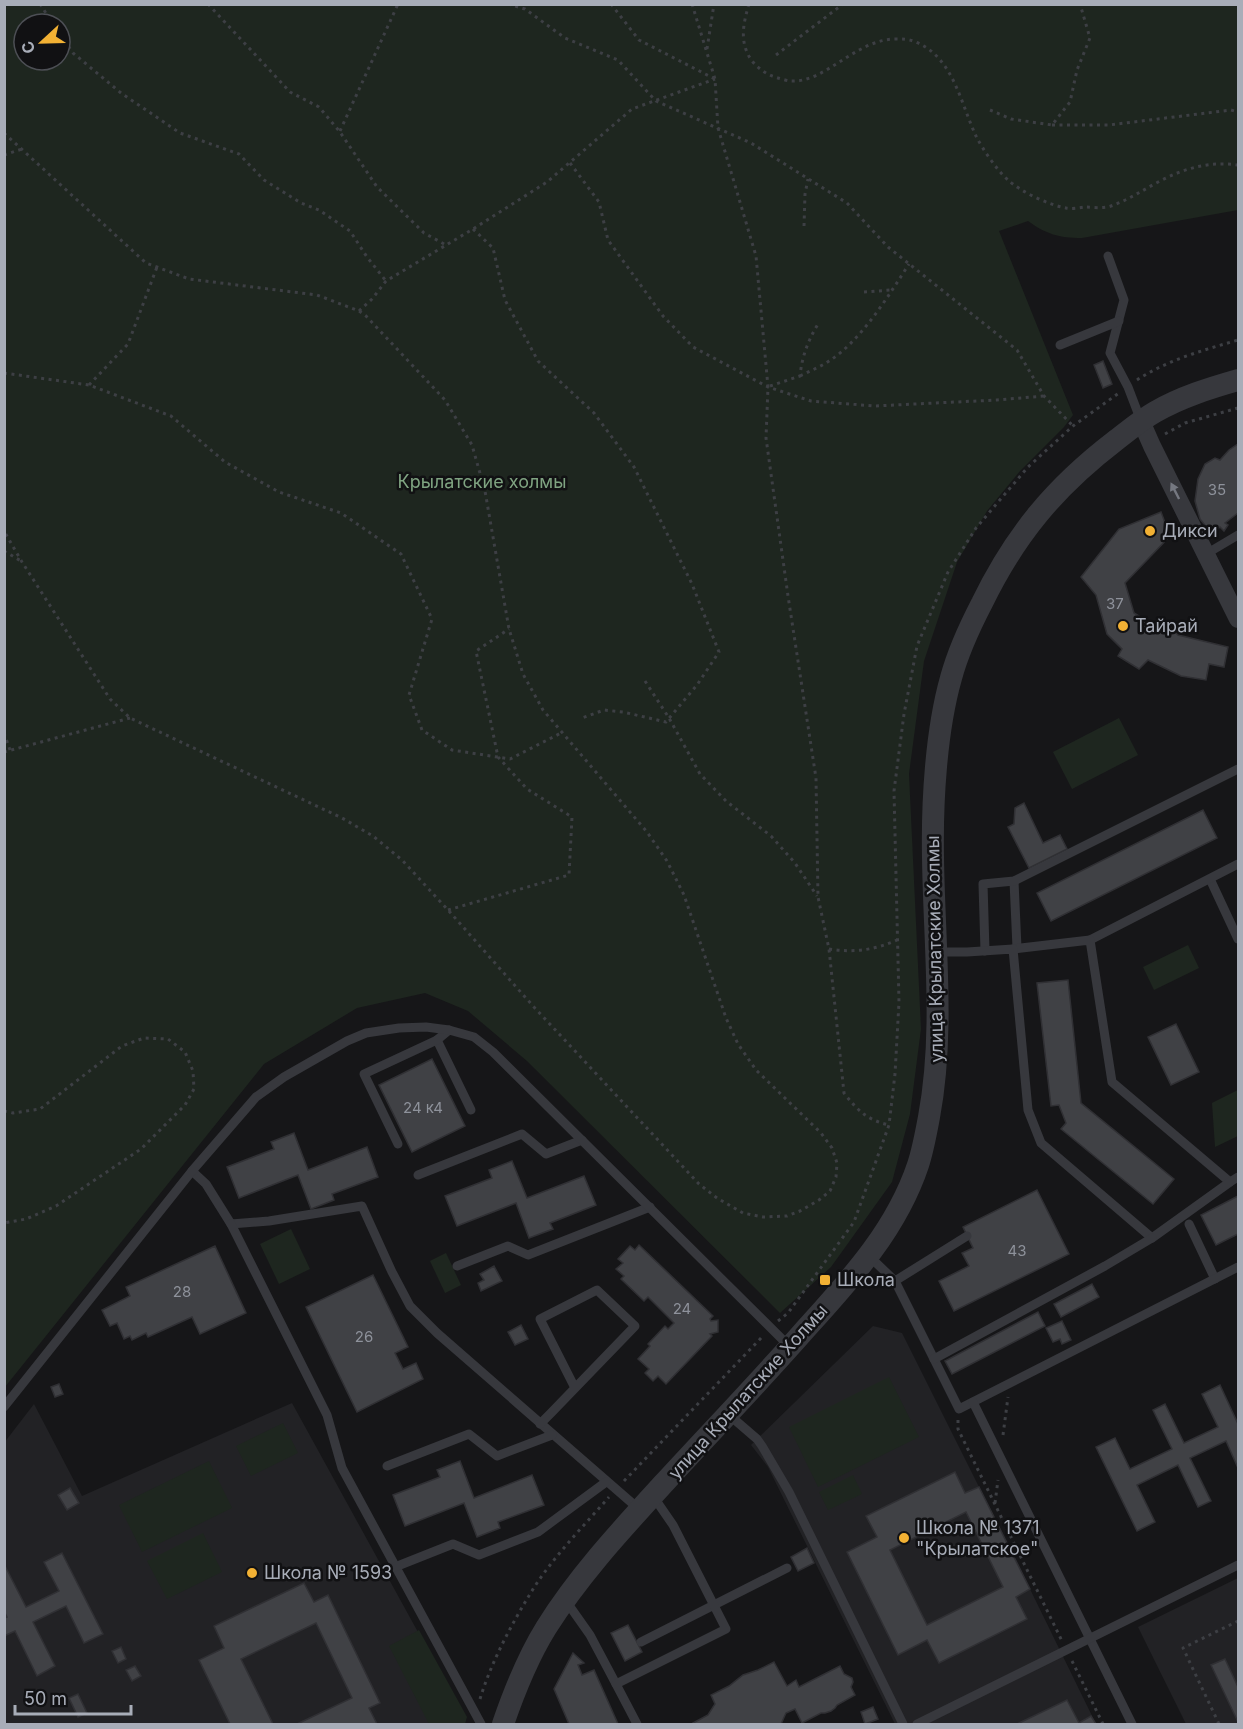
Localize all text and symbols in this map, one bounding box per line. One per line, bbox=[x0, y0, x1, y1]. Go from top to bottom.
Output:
north arrow bbox=[12, 12, 72, 72]
text: С bbox=[17, 38, 40, 57]
park label: Крылатские холмы bbox=[398, 471, 566, 492]
house number: 35 bbox=[1208, 480, 1226, 499]
one-way arrow bbox=[1170, 483, 1179, 500]
place label: Дикси bbox=[1162, 520, 1218, 541]
marker: Дикси bbox=[1143, 524, 1157, 538]
house number: 37 bbox=[1106, 594, 1124, 613]
place label: Тайрай bbox=[1135, 615, 1198, 636]
marker: Тайрай bbox=[1116, 619, 1130, 633]
street label: улица Крылатские Холмы bbox=[922, 835, 947, 1063]
house number: 24 к4 bbox=[403, 1098, 443, 1117]
house number: 43 bbox=[1008, 1241, 1026, 1260]
place label: Школа bbox=[837, 1269, 895, 1290]
marker: Школа bbox=[818, 1273, 832, 1287]
house number: 28 bbox=[173, 1282, 191, 1301]
house number: 24 bbox=[673, 1299, 691, 1318]
street label: улица Крылатские Холмы bbox=[664, 1300, 832, 1483]
house number: 26 bbox=[355, 1327, 373, 1346]
place label: Школа № 1371 "Крылатское" bbox=[916, 1517, 1040, 1559]
marker: Школа № 1371 "Крылатское" bbox=[897, 1531, 911, 1545]
place label: Школа № 1593 bbox=[264, 1562, 392, 1583]
marker: Школа № 1593 bbox=[245, 1566, 259, 1580]
scale bar bbox=[15, 1678, 130, 1716]
text: 50 m bbox=[24, 1688, 67, 1709]

